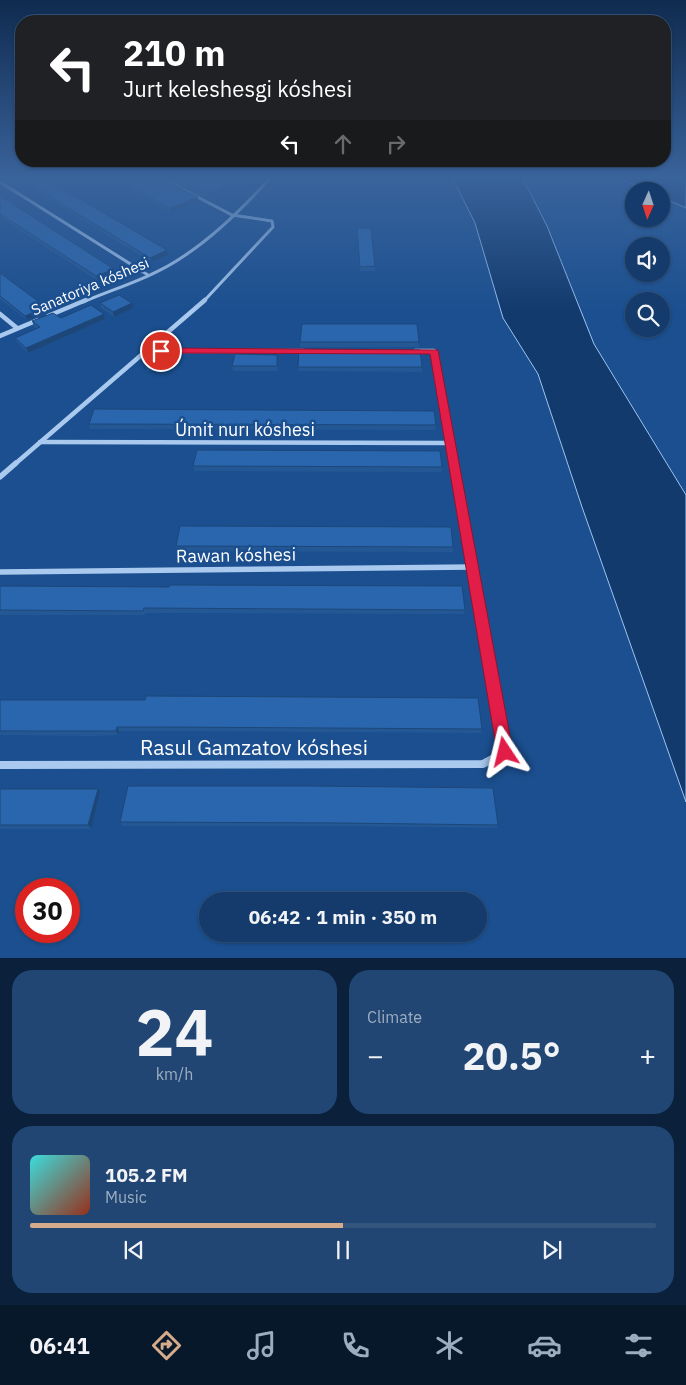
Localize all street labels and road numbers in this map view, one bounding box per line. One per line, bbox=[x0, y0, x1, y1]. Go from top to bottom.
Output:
street label: Sanatoriya kóshesi bbox=[28, 253, 152, 319]
street label: Úmit nurı kóshesi bbox=[175, 418, 315, 441]
street label: Rawan kóshesi bbox=[176, 542, 296, 568]
street label: Rasul Gamzatov kóshesi bbox=[140, 733, 368, 761]

